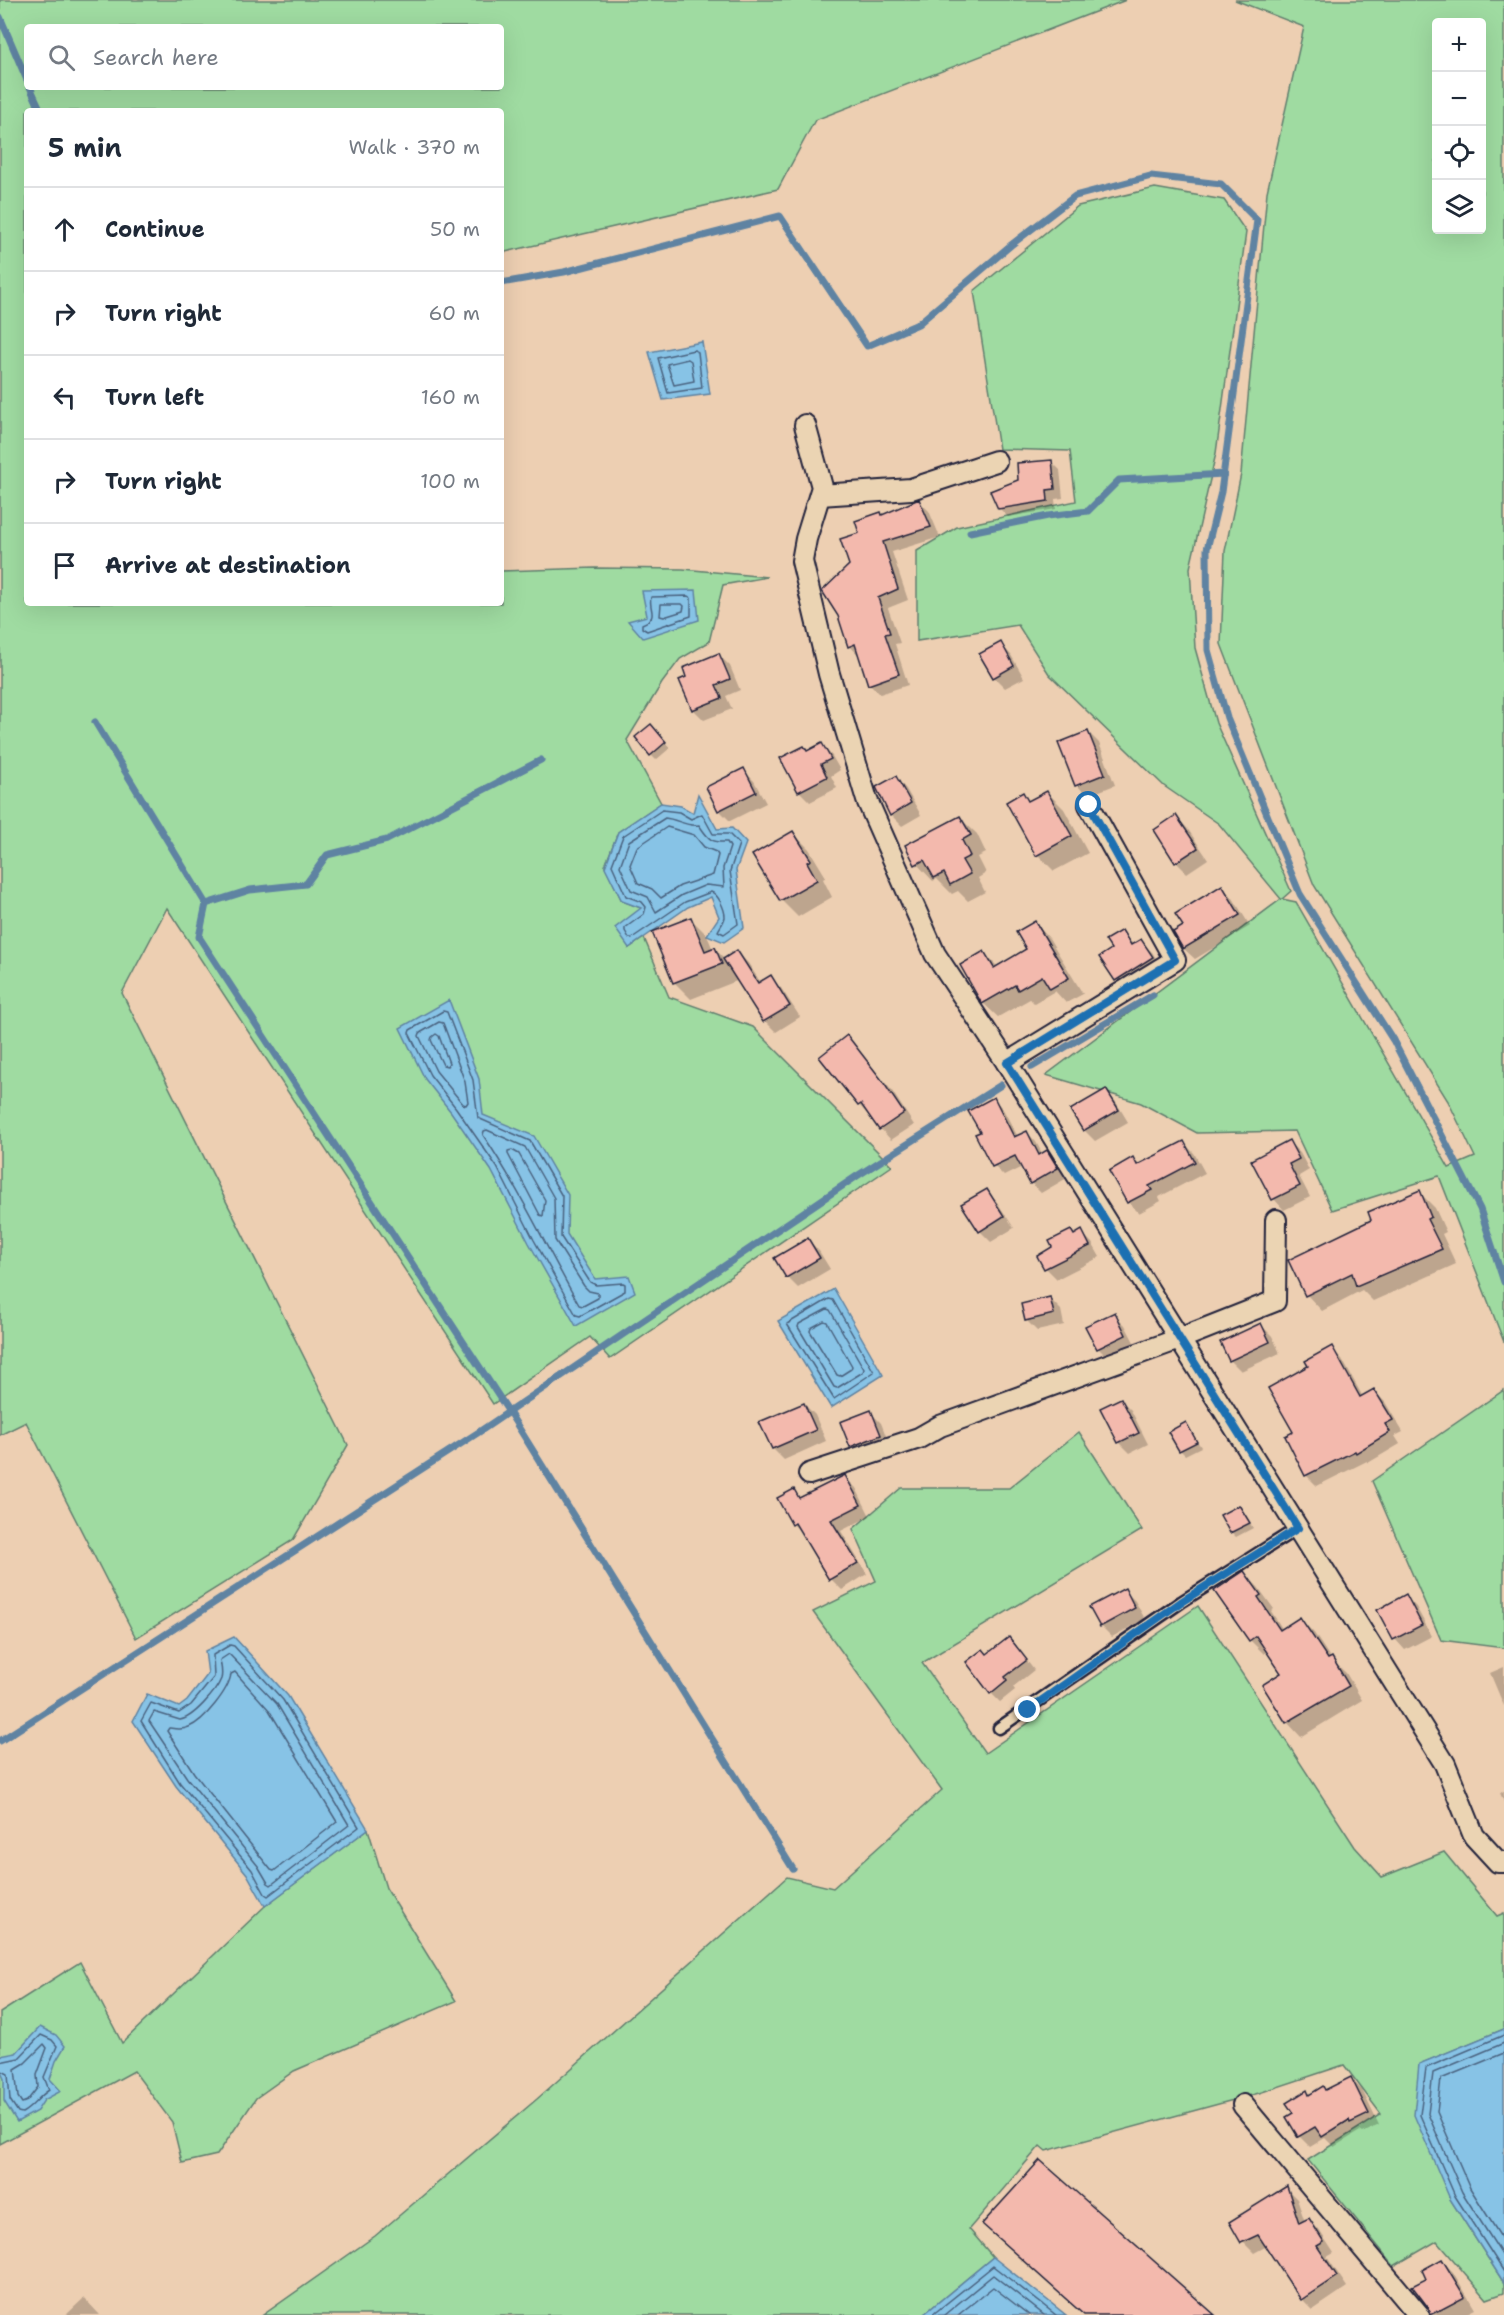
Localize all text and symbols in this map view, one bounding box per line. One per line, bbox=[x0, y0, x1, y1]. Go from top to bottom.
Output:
map controls bbox=[1432, 18, 1486, 234]
button: + bbox=[1432, 18, 1486, 72]
search box bbox=[24, 24, 504, 90]
icon: search bbox=[45, 41, 78, 74]
text: Search here bbox=[93, 43, 219, 72]
button: − bbox=[1432, 72, 1486, 126]
button: locate bbox=[1432, 126, 1486, 180]
text: 5 min bbox=[48, 130, 122, 165]
text: Walk · 370 m bbox=[349, 134, 480, 160]
button: layers bbox=[1432, 180, 1486, 234]
icon: ahead bbox=[48, 213, 81, 246]
text: Continue bbox=[105, 215, 205, 244]
text: 50 m bbox=[430, 216, 480, 242]
icon: right bbox=[48, 297, 81, 330]
text: Turn right bbox=[105, 299, 222, 328]
text: 60 m bbox=[428, 300, 480, 326]
icon: left bbox=[48, 381, 81, 414]
text: Turn left bbox=[105, 383, 204, 412]
text: 160 m bbox=[421, 384, 480, 410]
icon: right bbox=[48, 465, 81, 498]
text: Turn right bbox=[105, 467, 222, 496]
text: 100 m bbox=[420, 468, 480, 494]
icon: arrive bbox=[48, 549, 81, 582]
text: Arrive at destination bbox=[105, 551, 351, 580]
route start bbox=[1075, 791, 1101, 817]
route end bbox=[1014, 1696, 1040, 1722]

